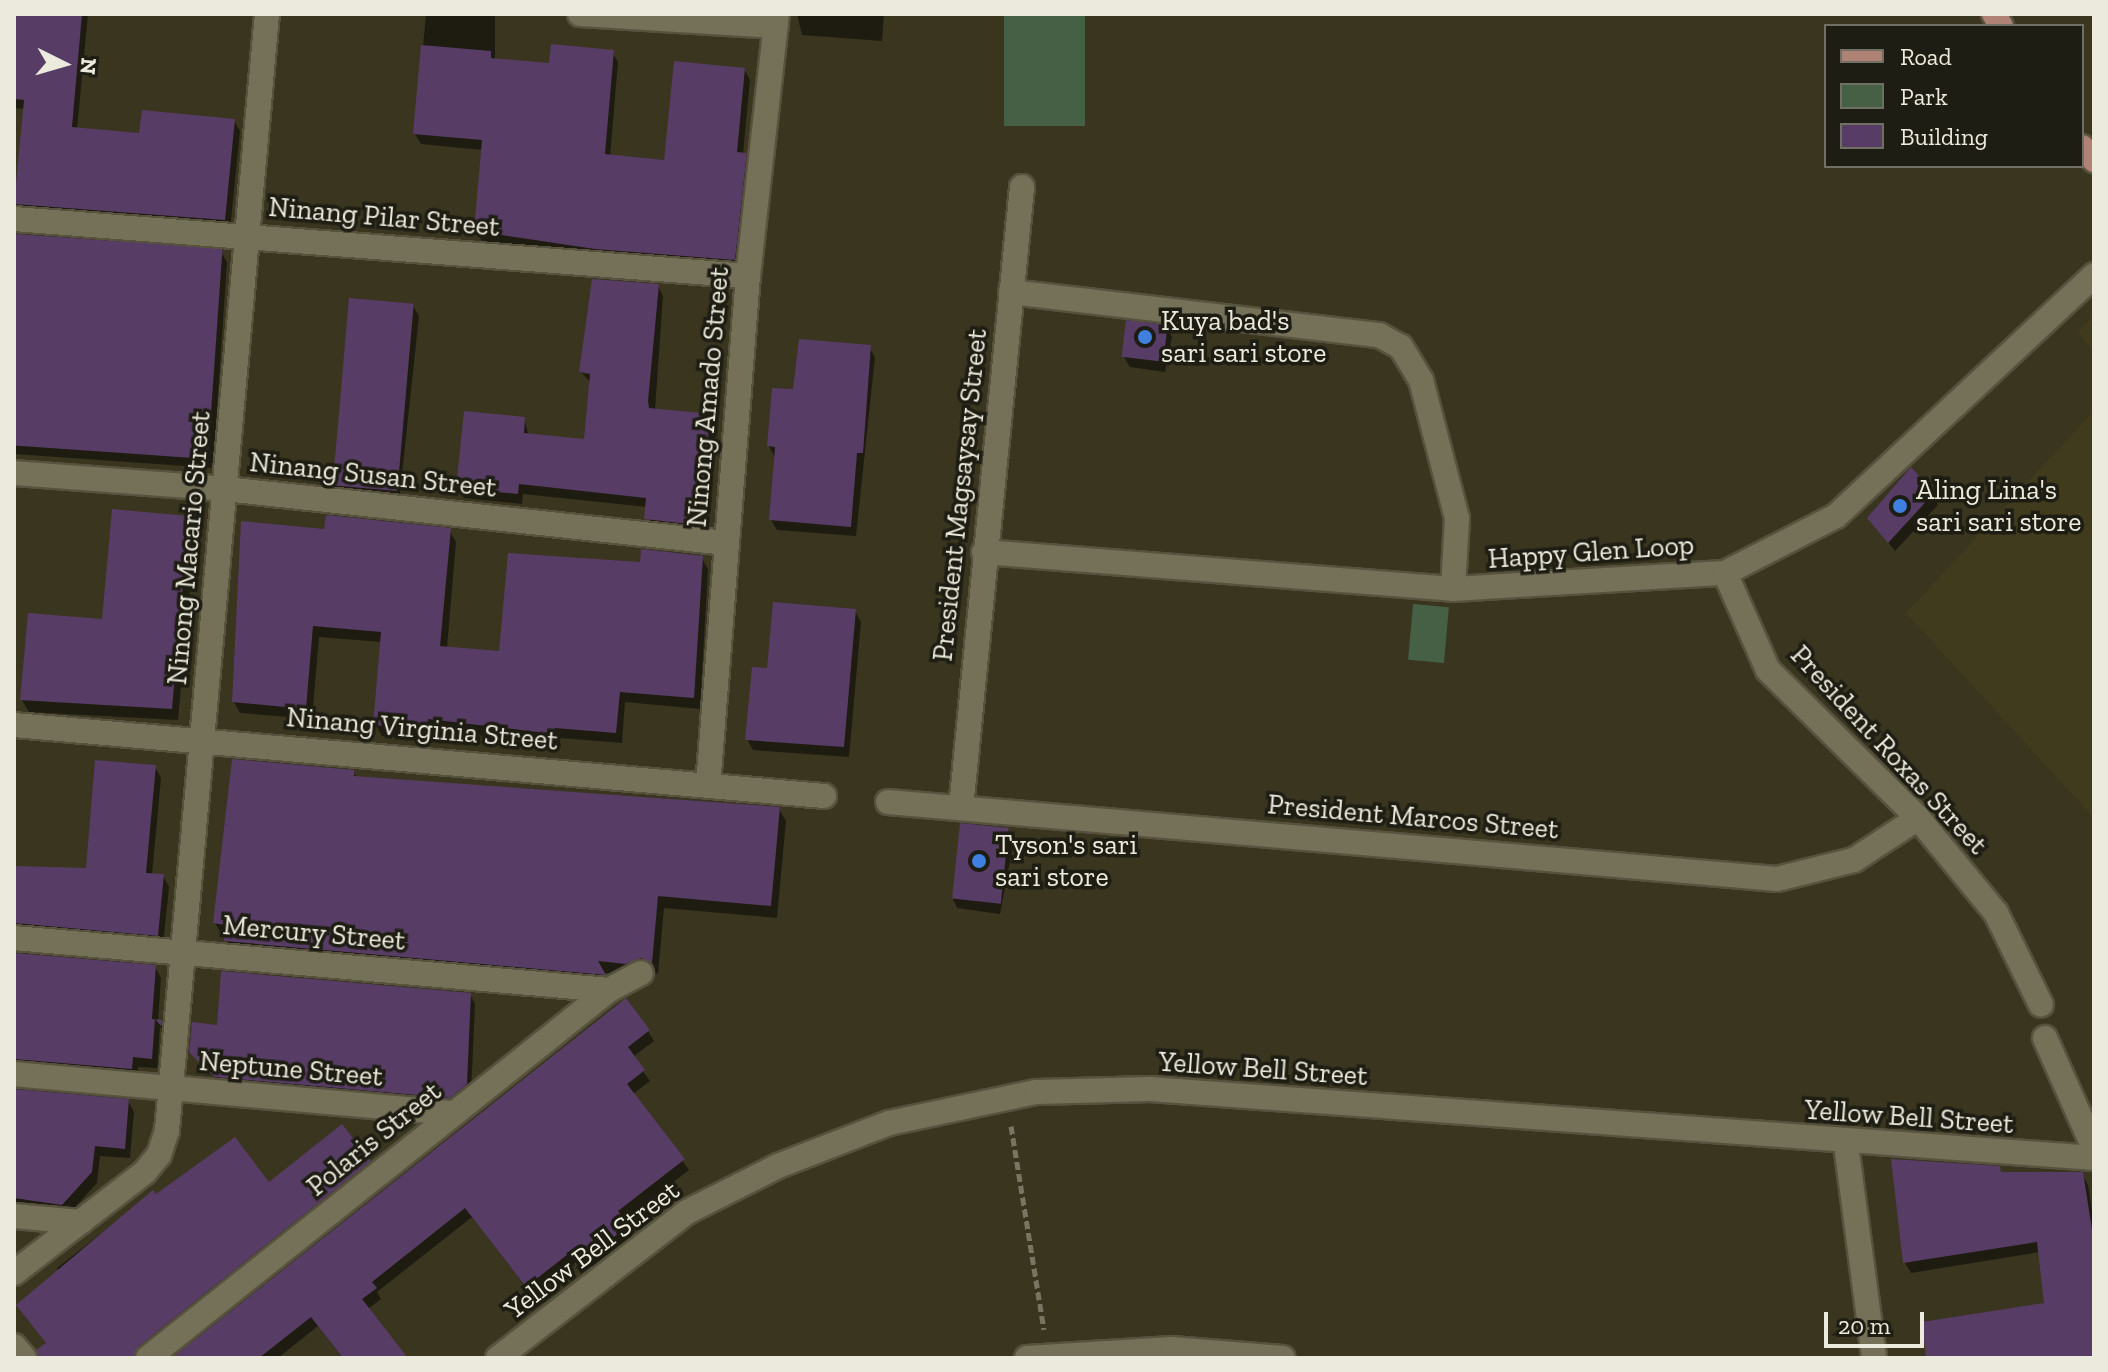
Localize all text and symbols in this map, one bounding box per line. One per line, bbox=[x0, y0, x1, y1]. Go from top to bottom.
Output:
north arrow bbox=[24, 24, 104, 104]
legend bbox=[1824, 24, 2084, 168]
text: Road bbox=[1900, 42, 1952, 71]
text: N bbox=[74, 57, 103, 76]
text: Park bbox=[1900, 82, 1948, 111]
text: Building bbox=[1900, 122, 1988, 151]
street label: Ninang Pilar Street bbox=[267, 190, 501, 244]
street label: Ninong Amado Street bbox=[680, 265, 736, 529]
place label: Kuya bad's sari sari store bbox=[1161, 304, 1326, 370]
street label: President Magsaysay Street bbox=[926, 327, 994, 663]
marker: Kuya bad's sari sari store bbox=[1136, 328, 1154, 346]
street label: Ninong Macario Street bbox=[160, 410, 218, 686]
street label: Ninang Susan Street bbox=[248, 445, 498, 505]
place label: Aling Lina's sari sari store bbox=[1916, 473, 2081, 539]
marker: Aling Lina's sari sari store bbox=[1891, 497, 1909, 515]
street label: Happy Glen Loop bbox=[1487, 528, 1695, 576]
street label: President Roxas Street bbox=[1783, 639, 1995, 861]
street label: Ninang Virginia Street bbox=[284, 700, 560, 758]
street label: President Marcos Street bbox=[1266, 788, 1560, 846]
place label: Tyson's sari sari store bbox=[995, 828, 1137, 894]
marker: Tyson's sari sari store bbox=[970, 852, 988, 870]
street label: Mercury Street bbox=[221, 908, 407, 958]
street label: Neptune Street bbox=[198, 1044, 384, 1094]
street label: Yellow Bell Street bbox=[1157, 1045, 1369, 1093]
street label: Polaris Street bbox=[300, 1075, 448, 1203]
street label: Yellow Bell Street bbox=[1803, 1093, 2015, 1141]
street label: Yellow Bell Street bbox=[498, 1173, 686, 1327]
scale bar bbox=[1828, 1296, 1928, 1346]
text: 20 m bbox=[1838, 1311, 1890, 1340]

